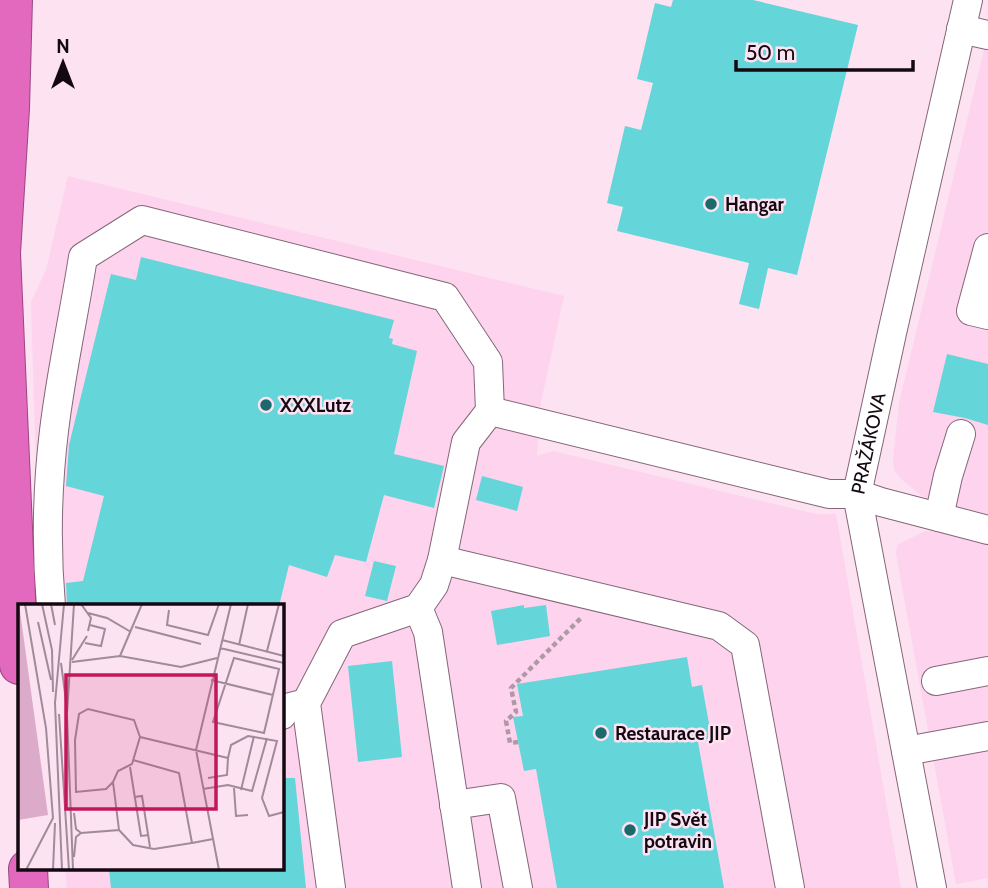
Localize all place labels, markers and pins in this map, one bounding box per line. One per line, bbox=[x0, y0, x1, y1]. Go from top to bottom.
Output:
place label: Hangar bbox=[725, 193, 785, 216]
marker: Hangar bbox=[703, 196, 719, 212]
place label: XXXLutz bbox=[279, 394, 351, 417]
marker: XXXLutz bbox=[258, 397, 274, 413]
place label: Restaurace JIP bbox=[615, 722, 731, 745]
marker: Restaurace JIP bbox=[593, 725, 609, 741]
place label: JIP Svět potravin bbox=[643, 808, 712, 853]
marker: JIP Svět potravin bbox=[622, 822, 638, 838]

